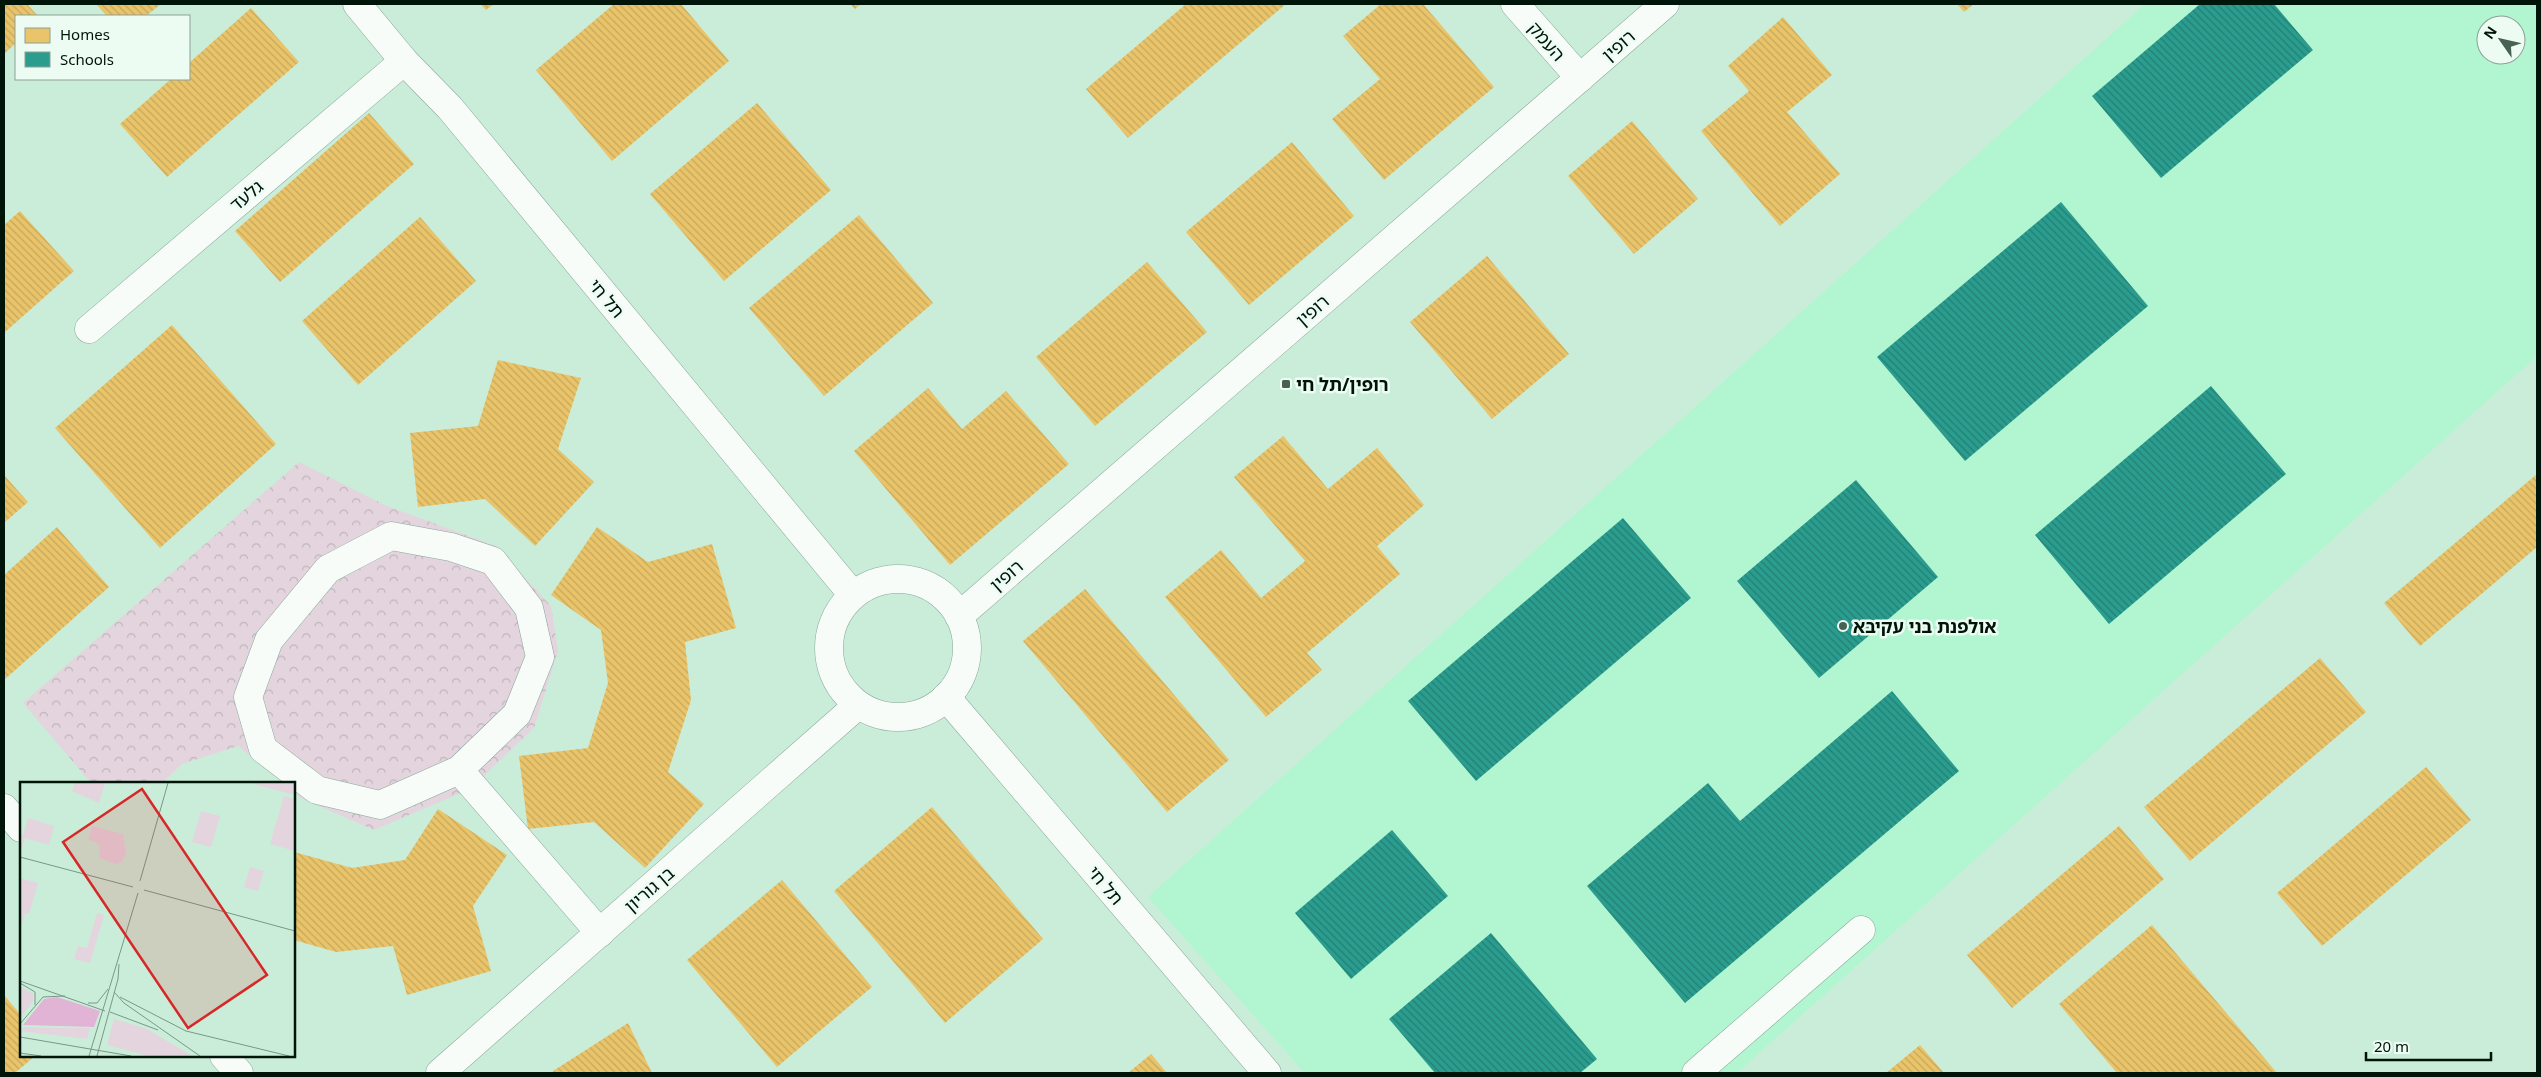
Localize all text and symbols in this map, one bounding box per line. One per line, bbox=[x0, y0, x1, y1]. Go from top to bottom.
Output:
legend bbox=[15, 15, 190, 80]
north arrow bbox=[2476, 15, 2526, 65]
street label: העמק bbox=[1523, 16, 1571, 66]
text: N bbox=[2479, 22, 2501, 42]
text: Homes bbox=[60, 24, 110, 44]
street label: רופין bbox=[1596, 24, 1640, 66]
text: Schools bbox=[60, 49, 114, 69]
street label: גלעד bbox=[224, 174, 268, 216]
street label: תל חי bbox=[584, 274, 630, 322]
street label: רופין bbox=[1290, 289, 1334, 331]
place label: רופין/תל חי bbox=[1296, 372, 1389, 396]
marker: רופין/תל חי bbox=[1280, 378, 1292, 390]
street label: רופין bbox=[984, 554, 1028, 596]
place label: אולפנת בני עקיבא bbox=[1853, 614, 1996, 638]
marker: אולפנת בני עקיבא bbox=[1837, 620, 1849, 632]
inset map bbox=[20, 782, 295, 1057]
street label: בן גוריון bbox=[619, 861, 679, 917]
street label: תל חי bbox=[1083, 861, 1129, 909]
scale bar bbox=[2366, 1030, 2491, 1062]
text: 20 m bbox=[2374, 1036, 2409, 1056]

